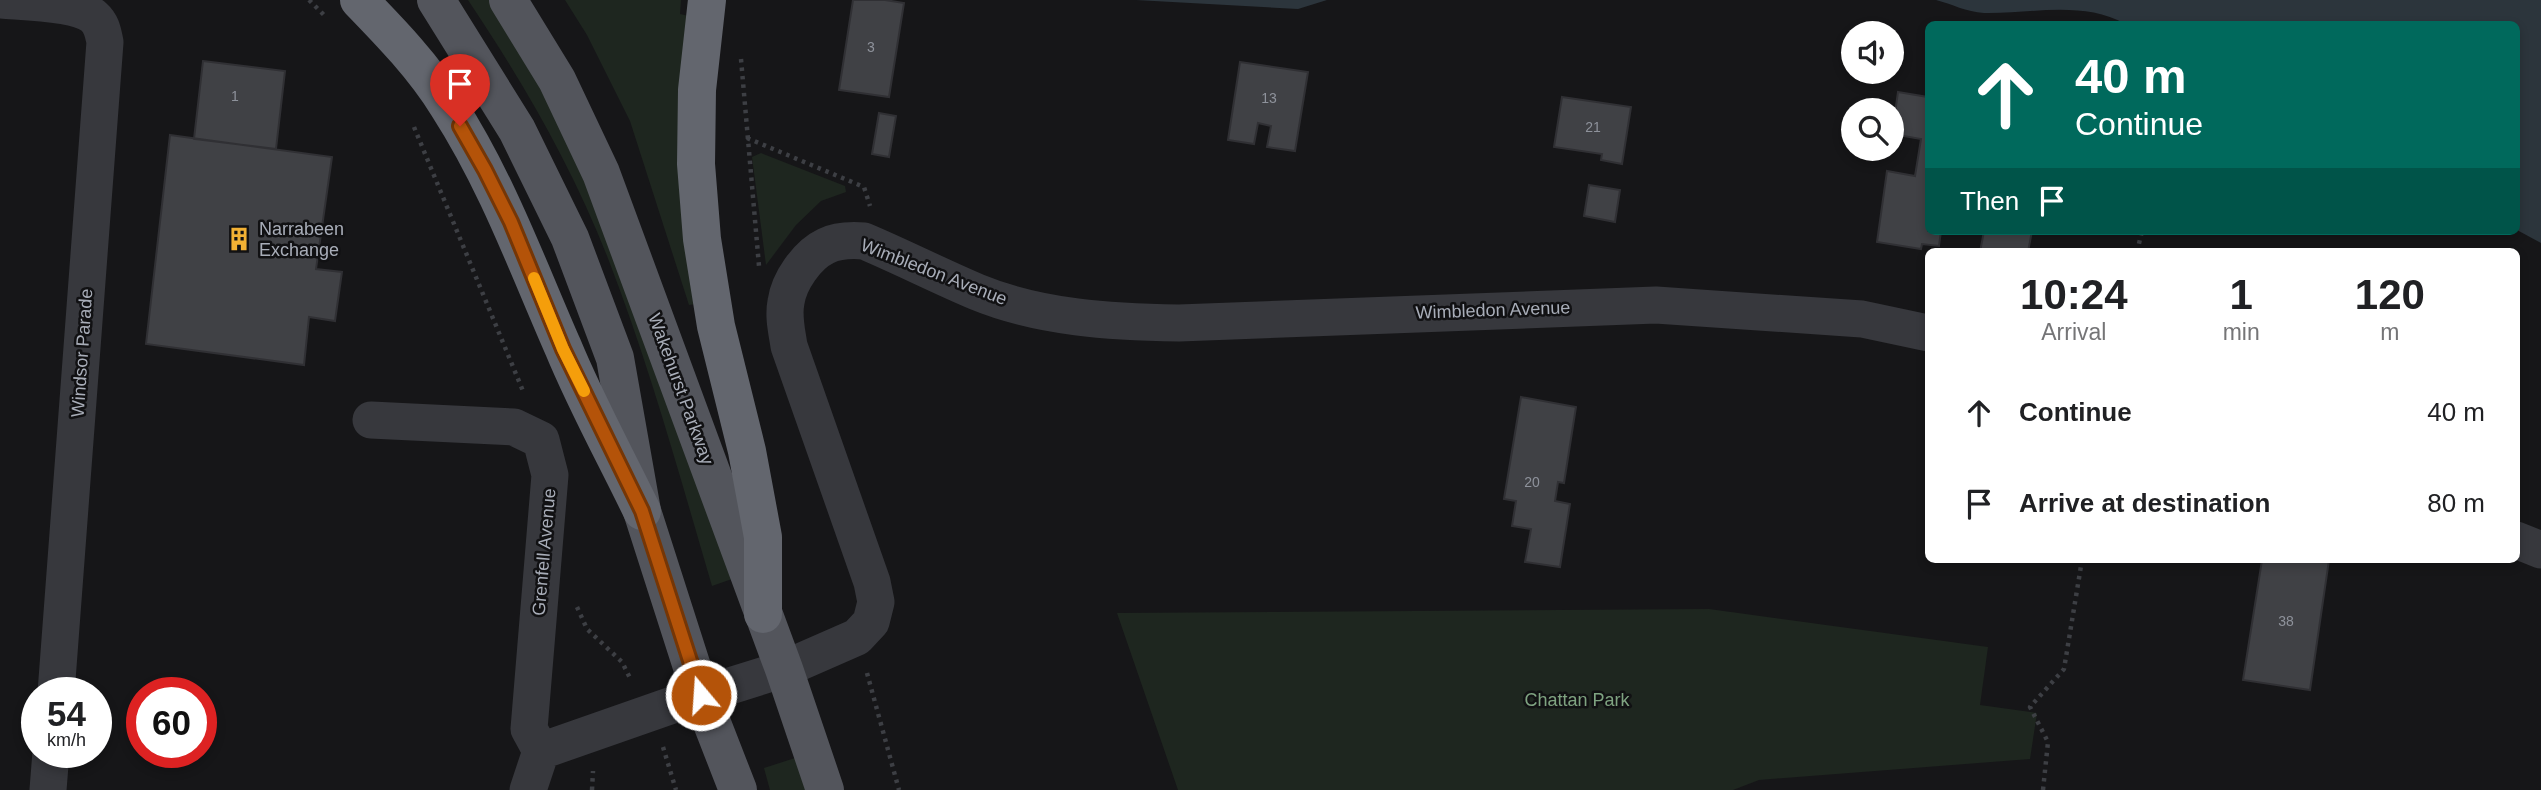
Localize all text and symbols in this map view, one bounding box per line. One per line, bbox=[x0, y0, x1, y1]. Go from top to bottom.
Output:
map controls bbox=[1841, 21, 1904, 161]
button: sound bbox=[1841, 21, 1904, 84]
house number: 3 bbox=[867, 39, 875, 55]
icon: ahead bbox=[1960, 49, 2051, 140]
text: 40 m bbox=[2075, 49, 2187, 103]
pin bbox=[430, 54, 490, 126]
icon: arrive bbox=[441, 65, 479, 103]
house number: 1 bbox=[231, 88, 239, 104]
house number: 13 bbox=[1261, 90, 1277, 106]
button: search bbox=[1841, 98, 1904, 161]
text: Continue bbox=[2075, 106, 2203, 142]
house number: 21 bbox=[1585, 119, 1601, 135]
icon: arrive bbox=[2033, 182, 2071, 220]
text: Then bbox=[1960, 186, 2019, 216]
place label: Narrabeen Exchange bbox=[259, 219, 344, 260]
building icon: Narrabeen Exchange bbox=[225, 225, 253, 253]
street label: Wimbledon Avenue bbox=[858, 235, 1010, 309]
text: 10:24 bbox=[2020, 271, 2128, 318]
text: 1 bbox=[2229, 271, 2253, 318]
text: 120 bbox=[2355, 271, 2425, 318]
street label: Windsor Parade bbox=[68, 288, 96, 418]
street label: Wimbledon Avenue bbox=[1415, 297, 1571, 323]
street label: Wakehurst Parkway bbox=[644, 311, 718, 467]
text: Arrival bbox=[2041, 319, 2106, 345]
text: min bbox=[2223, 319, 2260, 345]
text: m bbox=[2380, 319, 2399, 345]
icon: ahead bbox=[1960, 394, 1998, 432]
text: Continue bbox=[2019, 397, 2132, 427]
text: 40 m bbox=[2427, 397, 2485, 427]
house number: 20 bbox=[1524, 474, 1540, 490]
icon: arrive bbox=[1960, 485, 1998, 523]
street label: Grenfell Avenue bbox=[528, 487, 560, 617]
text: Arrive at destination bbox=[2019, 488, 2270, 518]
text: 80 m bbox=[2427, 488, 2485, 518]
house number: 38 bbox=[2278, 613, 2294, 629]
position arrow bbox=[664, 658, 738, 732]
speed limit sign: 60 bbox=[126, 677, 217, 768]
park label: Chattan Park bbox=[1524, 690, 1631, 710]
text: 54 bbox=[47, 694, 86, 733]
text: km/h bbox=[47, 730, 86, 750]

